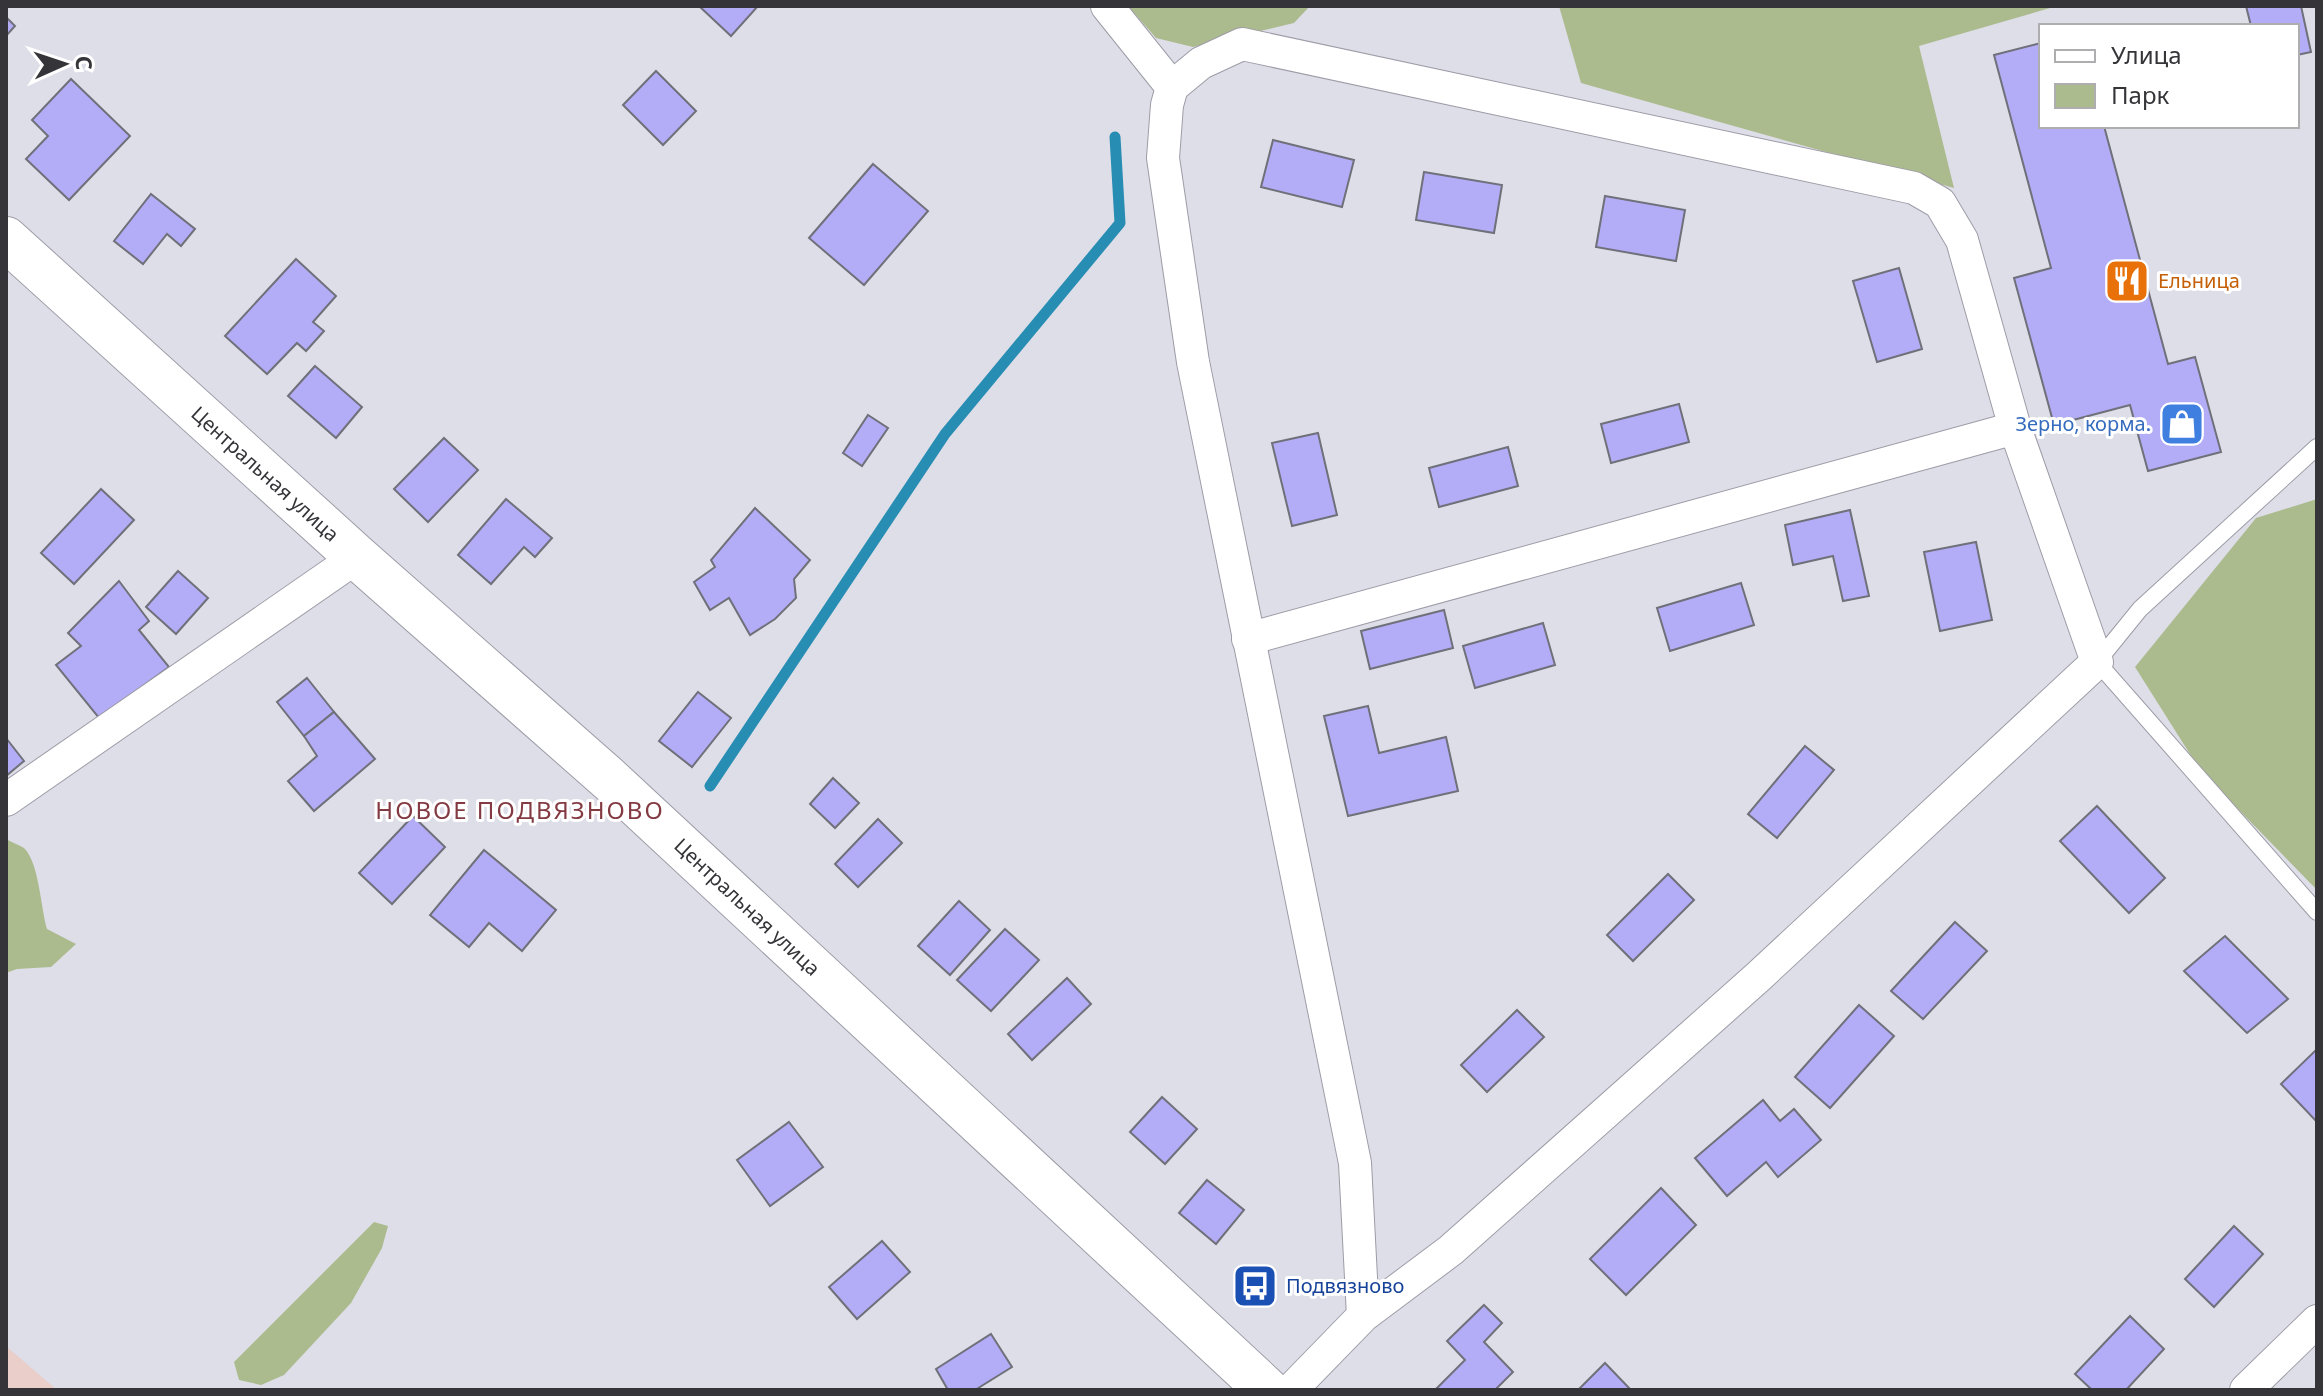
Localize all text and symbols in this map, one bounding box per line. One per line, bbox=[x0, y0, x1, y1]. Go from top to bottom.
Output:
north arrow bbox=[24, 24, 104, 104]
legend bbox=[2039, 24, 2299, 128]
text: Улица bbox=[2111, 38, 2182, 71]
text: С bbox=[70, 55, 100, 71]
text: Парк bbox=[2111, 78, 2170, 111]
restaurant icon: Ельница bbox=[2103, 257, 2151, 305]
place label: Ельница bbox=[2158, 267, 2240, 294]
street label: Центральная улица bbox=[186, 400, 345, 547]
shop icon: Зерно, корма. bbox=[2158, 400, 2206, 448]
place label: Зерно, корма. bbox=[2015, 410, 2151, 437]
district label: НОВОЕ ПОДВЯЗНОВО bbox=[375, 793, 665, 826]
street label: Центральная улица bbox=[669, 832, 826, 981]
bus stop icon: Подвязново bbox=[1231, 1262, 1279, 1310]
place label: Подвязново bbox=[1286, 1272, 1404, 1299]

